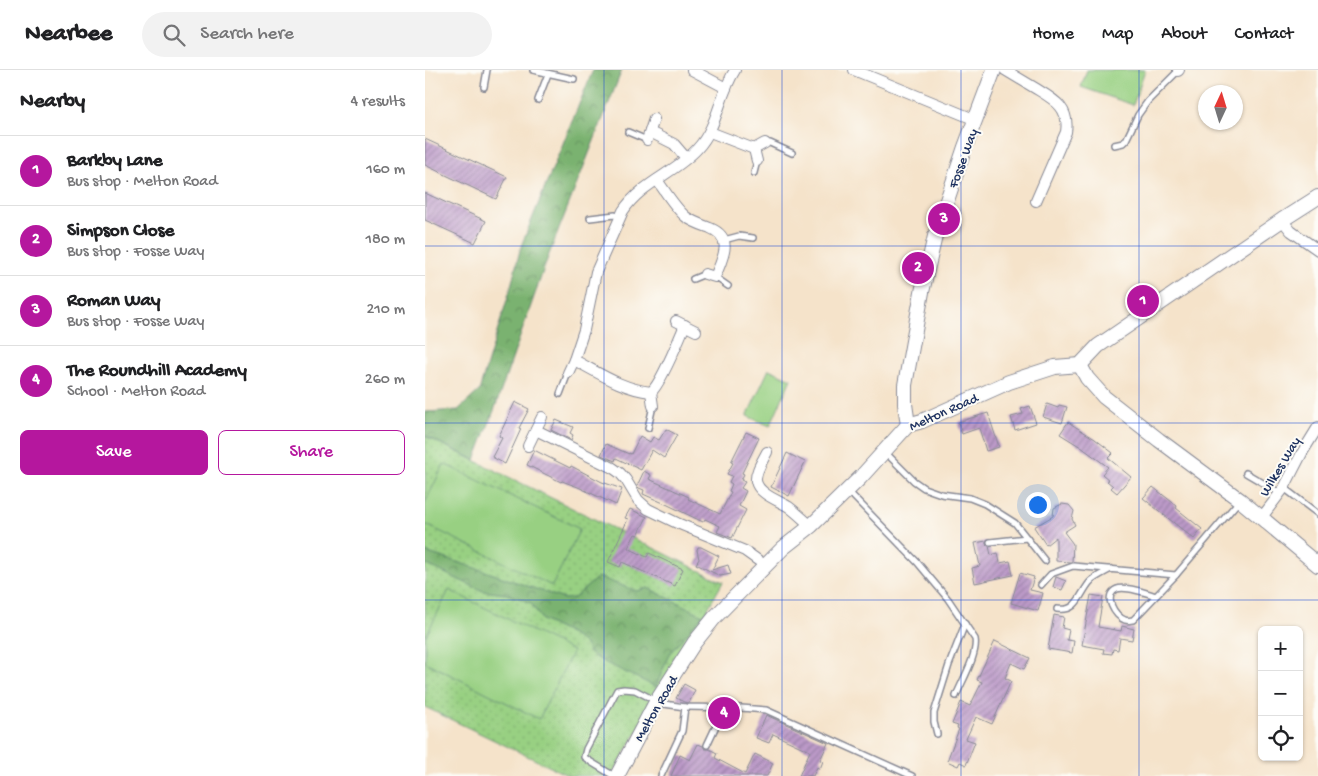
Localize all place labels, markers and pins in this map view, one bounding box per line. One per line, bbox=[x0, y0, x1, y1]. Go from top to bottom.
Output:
pin: 3 bbox=[928, 200, 960, 238]
pin: 2 bbox=[902, 249, 934, 287]
pin: 1 bbox=[1127, 282, 1159, 320]
pin: 4 bbox=[708, 694, 740, 732]

